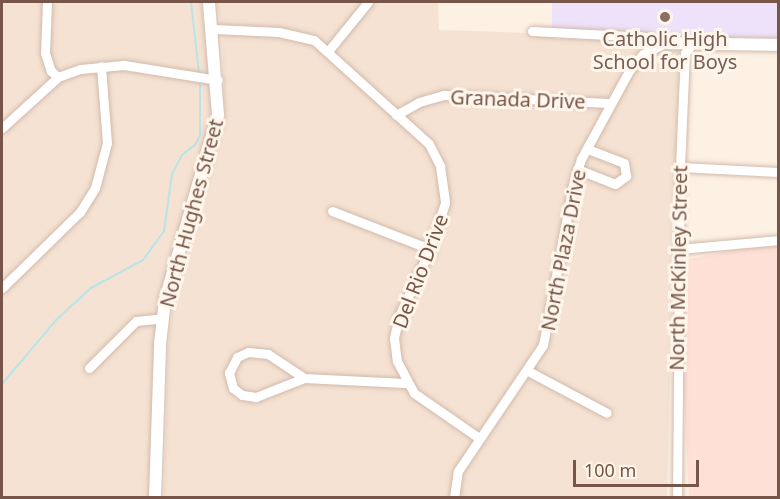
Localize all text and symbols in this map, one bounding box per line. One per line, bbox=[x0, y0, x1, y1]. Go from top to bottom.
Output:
marker: Catholic High School for Boys bbox=[658, 10, 672, 24]
place label: Catholic High School for Boys bbox=[593, 27, 737, 74]
street label: Granada Drive bbox=[450, 85, 586, 113]
street label: North Hughes Street bbox=[154, 116, 228, 310]
street label: North McKinley Street bbox=[664, 165, 692, 371]
street label: North Plaza Drive bbox=[536, 167, 590, 333]
street label: Del Rio Drive bbox=[387, 210, 453, 332]
scale bar bbox=[576, 448, 702, 486]
text: 100 m bbox=[584, 458, 636, 482]

